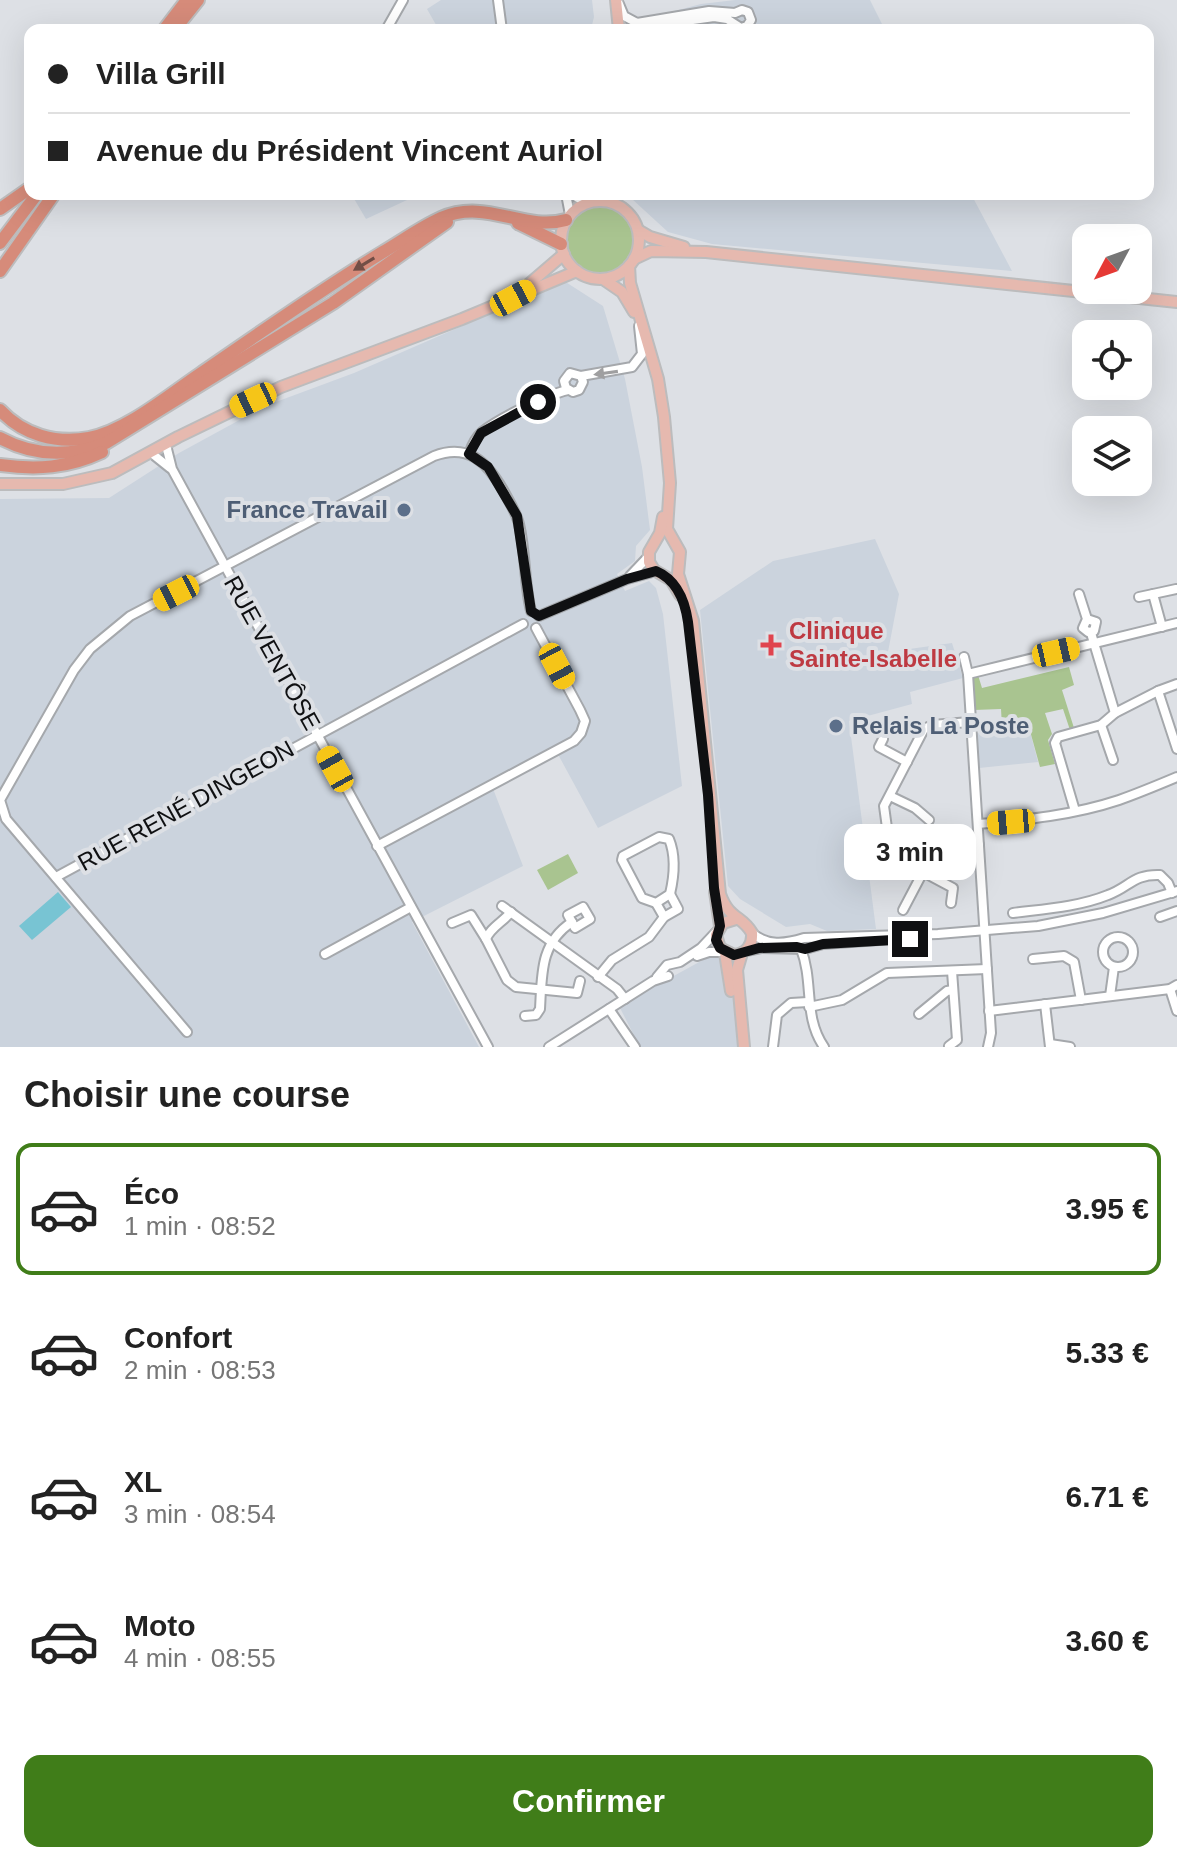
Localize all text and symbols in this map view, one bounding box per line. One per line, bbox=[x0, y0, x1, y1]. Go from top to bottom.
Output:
text: Villa Grill bbox=[96, 57, 226, 90]
text: Avenue du Président Vincent Auriol bbox=[96, 134, 603, 167]
north arrow bbox=[1072, 224, 1152, 304]
map controls bbox=[1072, 224, 1152, 496]
one-way arrow bbox=[353, 256, 374, 271]
car bbox=[486, 276, 540, 320]
button: locate bbox=[1072, 320, 1152, 400]
one-way arrow bbox=[593, 367, 618, 380]
car bbox=[226, 379, 280, 421]
route start bbox=[520, 384, 556, 420]
button: layers bbox=[1072, 416, 1152, 496]
place label: France Travail bbox=[227, 496, 388, 523]
marker: France Travail bbox=[395, 501, 413, 519]
car bbox=[149, 571, 203, 615]
street label: RUE VENTÔSE bbox=[219, 571, 326, 735]
place label: Clinique Sainte-Isabelle bbox=[789, 617, 957, 672]
marker: Clinique Sainte-Isabelle bbox=[760, 634, 782, 656]
car bbox=[1030, 635, 1082, 669]
car bbox=[535, 639, 579, 693]
place label: Relais La Poste bbox=[852, 712, 1029, 739]
marker: Relais La Poste bbox=[827, 717, 845, 735]
street label: RUE RENÉ DINGEON bbox=[73, 735, 298, 876]
car bbox=[313, 742, 357, 796]
car bbox=[986, 808, 1036, 836]
callout: 3 min bbox=[844, 823, 976, 879]
text: 3 min bbox=[876, 837, 944, 867]
route end bbox=[892, 921, 928, 957]
text: Choisir une course bbox=[24, 1074, 350, 1115]
icon: car bbox=[28, 1173, 100, 1245]
text: Éco bbox=[124, 1177, 179, 1210]
text: 3.95 € bbox=[1066, 1192, 1149, 1225]
text: 1 min · 08:52 bbox=[124, 1211, 276, 1241]
icon: car bbox=[28, 1317, 100, 1389]
text: Confort bbox=[124, 1321, 232, 1354]
text: 5.33 € bbox=[1066, 1336, 1149, 1369]
text: 2 min · 08:53 bbox=[124, 1355, 276, 1385]
icon: car bbox=[28, 1461, 100, 1533]
text: XL bbox=[124, 1465, 162, 1498]
text: 6.71 € bbox=[1066, 1480, 1149, 1513]
text: 3 min · 08:54 bbox=[124, 1499, 276, 1529]
icon: car bbox=[28, 1605, 100, 1677]
text: Moto bbox=[124, 1609, 196, 1642]
text: 3.60 € bbox=[1066, 1624, 1149, 1657]
text: 4 min · 08:55 bbox=[124, 1643, 276, 1673]
button: Confirmer bbox=[24, 1755, 1153, 1847]

